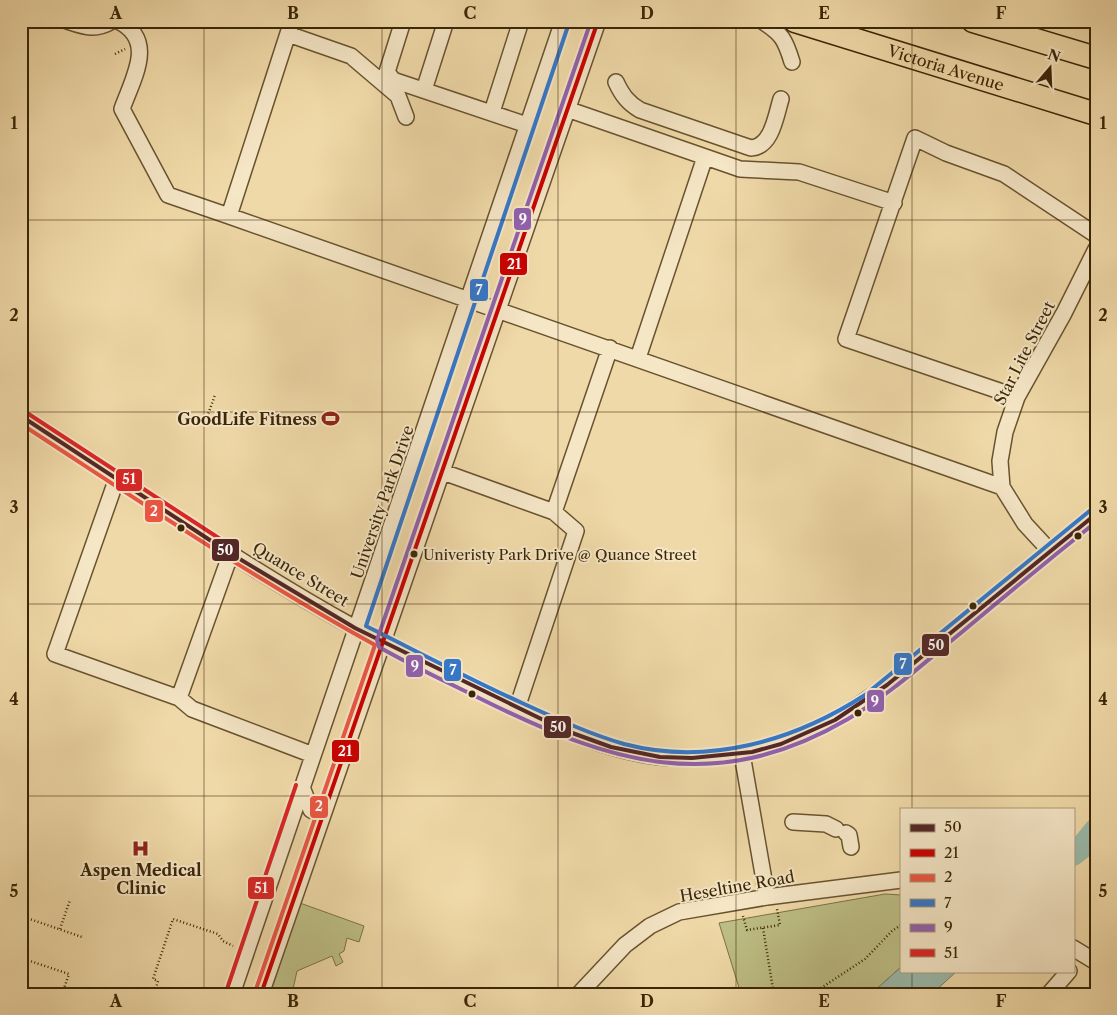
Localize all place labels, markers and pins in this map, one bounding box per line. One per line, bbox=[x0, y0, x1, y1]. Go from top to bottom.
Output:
place label: GoodLife Fitness bbox=[177, 409, 317, 429]
sports icon: GoodLife Fitness bbox=[321, 409, 341, 429]
unlabelled marker bbox=[176, 523, 186, 533]
unlabelled marker bbox=[1073, 531, 1083, 541]
place label: Univeristy Park Drive @ Quance Street bbox=[423, 545, 697, 564]
marker: Univeristy Park Drive @ Quance Street bbox=[409, 549, 419, 559]
unlabelled marker bbox=[968, 601, 978, 611]
unlabelled marker bbox=[467, 689, 477, 699]
unlabelled marker bbox=[853, 708, 863, 718]
hospital icon: Aspen Medical Clinic bbox=[131, 838, 151, 858]
place label: Aspen Medical Clinic bbox=[79, 860, 202, 898]

